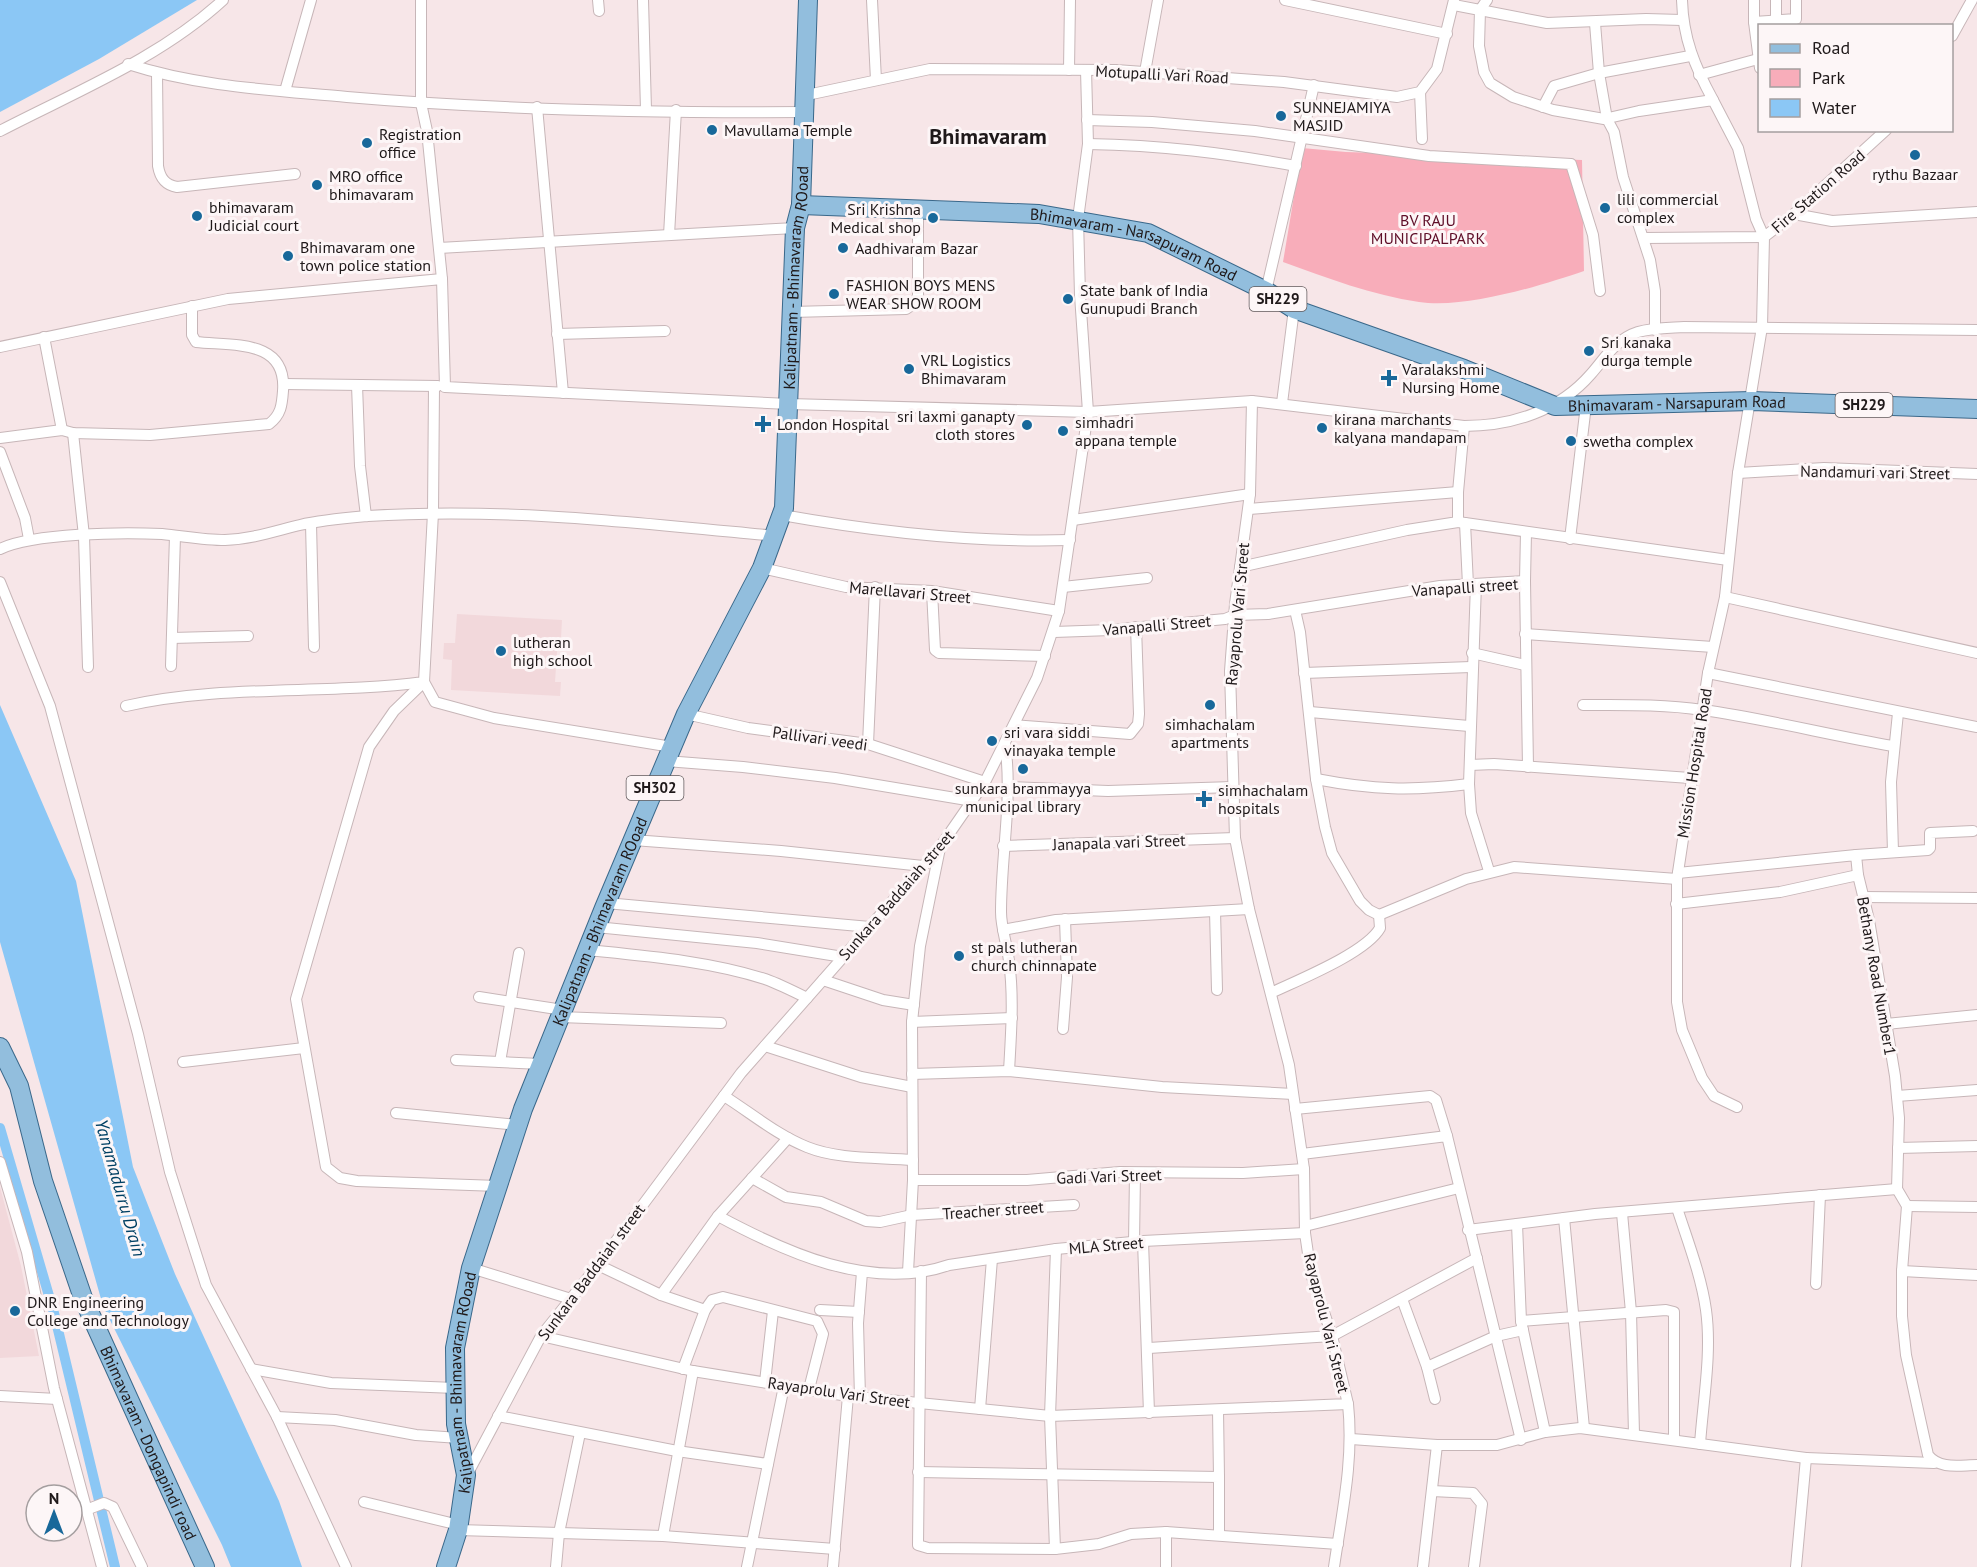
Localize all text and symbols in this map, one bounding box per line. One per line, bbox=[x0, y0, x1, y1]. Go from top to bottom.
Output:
legend bbox=[1758, 24, 1953, 132]
text: Road bbox=[1812, 36, 1850, 59]
street label: Motupalli Vari Road bbox=[1095, 61, 1229, 87]
text: Park bbox=[1812, 66, 1845, 89]
text: Water bbox=[1812, 96, 1856, 119]
place label: SUNNEJAMIYA MASJID bbox=[1293, 97, 1391, 135]
marker: SUNNEJAMIYA MASJID bbox=[1274, 109, 1288, 123]
place label: Mavullama Temple bbox=[724, 120, 852, 140]
district label: Bhimavaram bbox=[929, 122, 1047, 150]
marker: Mavullama Temple bbox=[705, 123, 719, 137]
place label: Registration office bbox=[379, 124, 461, 162]
marker: Registration office bbox=[360, 136, 374, 150]
street label: Fire Station Road bbox=[1767, 145, 1869, 237]
marker: rythu Bazaar bbox=[1908, 148, 1922, 162]
place label: rythu Bazaar bbox=[1872, 164, 1958, 184]
place label: MRO office bhimavaram bbox=[329, 166, 414, 204]
street label: Kalipatnam - Bhimavaram ROoad bbox=[779, 166, 812, 390]
marker: MRO office bhimavaram bbox=[310, 178, 324, 192]
place label: lili commercial complex bbox=[1617, 189, 1719, 227]
place label: bhimavaram Judicial court bbox=[208, 197, 300, 235]
place label: Sri Krishna Medical shop bbox=[831, 199, 921, 237]
marker: lili commercial complex bbox=[1598, 201, 1612, 215]
street label: Bhimavaram - Narsapuram Road bbox=[1030, 204, 1240, 285]
marker: bhimavaram Judicial court bbox=[190, 209, 204, 223]
park label: BV RAJU MUNICIPALPARK bbox=[1371, 210, 1485, 248]
marker: Sri Krishna Medical shop bbox=[926, 211, 940, 225]
place label: Bhimavaram one town police station bbox=[300, 237, 431, 275]
place label: Aadhivaram Bazar bbox=[855, 238, 979, 258]
marker: Aadhivaram Bazar bbox=[836, 241, 850, 255]
marker: Bhimavaram one town police station bbox=[281, 249, 295, 263]
place label: FASHION BOYS MENS WEAR SHOW ROOM bbox=[846, 275, 995, 313]
place label: State bank of India Gunupudi Branch bbox=[1080, 280, 1208, 318]
marker: FASHION BOYS MENS WEAR SHOW ROOM bbox=[827, 287, 841, 301]
road number: SH229 bbox=[1250, 287, 1306, 311]
marker: State bank of India Gunupudi Branch bbox=[1061, 292, 1075, 306]
place label: Sri kanaka durga temple bbox=[1601, 332, 1692, 370]
marker: Sri kanaka durga temple bbox=[1582, 344, 1596, 358]
place label: VRL Logistics Bhimavaram bbox=[920, 350, 1011, 388]
place label: Varalakshmi Nursing Home bbox=[1401, 359, 1500, 397]
marker: VRL Logistics Bhimavaram bbox=[902, 362, 916, 376]
marker: Varalakshmi Nursing Home bbox=[1380, 369, 1398, 387]
street label: Bhimavaram - Narsapuram Road bbox=[1568, 391, 1786, 416]
road number: SH229 bbox=[1836, 393, 1892, 417]
place label: sri laxmi ganapty cloth stores bbox=[897, 406, 1016, 444]
place label: kirana marchants kalyana mandapam bbox=[1334, 409, 1466, 447]
place label: simhadri appana temple bbox=[1075, 412, 1177, 450]
place label: London Hospital bbox=[777, 414, 889, 434]
marker: London Hospital bbox=[754, 415, 772, 433]
marker: sri laxmi ganapty cloth stores bbox=[1020, 418, 1034, 432]
marker: kirana marchants kalyana mandapam bbox=[1315, 421, 1329, 435]
marker: simhadri appana temple bbox=[1056, 424, 1070, 438]
place label: swetha complex bbox=[1583, 431, 1694, 451]
marker: swetha complex bbox=[1564, 434, 1578, 448]
street label: Nandamuri vari Street bbox=[1800, 461, 1951, 483]
street label: Rayaprolu Vari Street bbox=[1221, 541, 1253, 686]
street label: Vanapalli street bbox=[1410, 573, 1519, 601]
street label: Marellavari Street bbox=[848, 577, 972, 607]
street label: Vanapalli Street bbox=[1101, 610, 1212, 640]
place label: lutheran high school bbox=[513, 632, 593, 670]
marker: lutheran high school bbox=[494, 644, 508, 658]
street label: Mission Hospital Road bbox=[1672, 687, 1716, 839]
marker: simhachalam apartments bbox=[1203, 698, 1217, 712]
place label: simhachalam apartments bbox=[1165, 714, 1255, 752]
street label: Pallivari veedi bbox=[771, 721, 869, 755]
place label: sri vara siddi vinayaka temple bbox=[1004, 722, 1116, 760]
marker: sri vara siddi vinayaka temple bbox=[985, 734, 999, 748]
marker: sunkara brammayya municipal library bbox=[1016, 762, 1030, 776]
road number: SH302 bbox=[626, 776, 684, 800]
place label: sunkara brammayya municipal library bbox=[955, 778, 1091, 816]
place label: simhachalam hospitals bbox=[1218, 780, 1308, 818]
marker: simhachalam hospitals bbox=[1195, 790, 1213, 808]
street label: Kalipatnam - Bhimavaram ROoad bbox=[548, 814, 651, 1029]
street label: Sunkara Baddaiah street bbox=[834, 825, 958, 964]
street label: Janapala vari Street bbox=[1051, 830, 1186, 854]
street label: Bethany Road Number1 bbox=[1853, 895, 1901, 1057]
place label: st pals lutheran church chinnapate bbox=[971, 937, 1097, 975]
marker: st pals lutheran church chinnapate bbox=[952, 949, 966, 963]
water label: Yanamadurru Drain bbox=[90, 1117, 151, 1259]
street label: Gadi Vari Street bbox=[1056, 1164, 1163, 1188]
street label: Treacher street bbox=[942, 1196, 1045, 1224]
street label: Sunkara Baddaiah street bbox=[533, 1199, 649, 1344]
street label: MLA Street bbox=[1068, 1232, 1145, 1258]
street label: Rayaprolu Vari Street bbox=[1300, 1251, 1354, 1396]
street label: Kalipatnam - Bhimavaram ROoad bbox=[445, 1270, 480, 1495]
place label: DNR Engineering College and Technology bbox=[27, 1292, 189, 1330]
marker: DNR Engineering College and Technology bbox=[8, 1304, 22, 1318]
street label: Bhimavaram - Dongapindi road bbox=[96, 1343, 201, 1543]
street label: Rayaprolu Vari Street bbox=[767, 1372, 912, 1412]
north arrow bbox=[24, 1483, 84, 1543]
text: N bbox=[49, 1488, 59, 1508]

